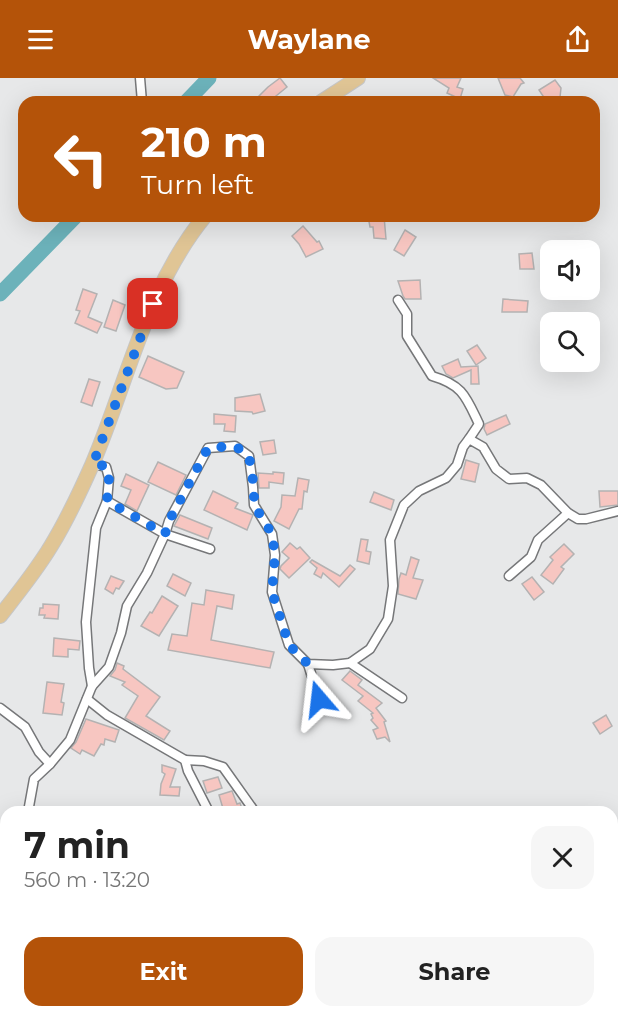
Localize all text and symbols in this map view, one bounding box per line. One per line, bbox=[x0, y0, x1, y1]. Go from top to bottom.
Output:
icon: menu bbox=[24, 23, 57, 56]
text: Waylane bbox=[247, 23, 371, 56]
icon: share bbox=[561, 23, 594, 56]
text: 210 m bbox=[141, 116, 267, 168]
icon: left bbox=[42, 120, 120, 198]
text: Turn left bbox=[141, 168, 254, 201]
map controls bbox=[540, 240, 600, 372]
button: sound bbox=[540, 240, 600, 300]
pin bbox=[127, 278, 178, 329]
icon: arrive bbox=[136, 287, 169, 320]
button: search bbox=[540, 312, 600, 372]
position arrow bbox=[287, 667, 351, 731]
text: 7 min bbox=[24, 823, 130, 867]
button: close bbox=[531, 826, 594, 889]
text: 560 m · 13:20 bbox=[24, 868, 150, 892]
button: Exit bbox=[24, 937, 303, 1006]
button: Share bbox=[315, 937, 594, 1006]

